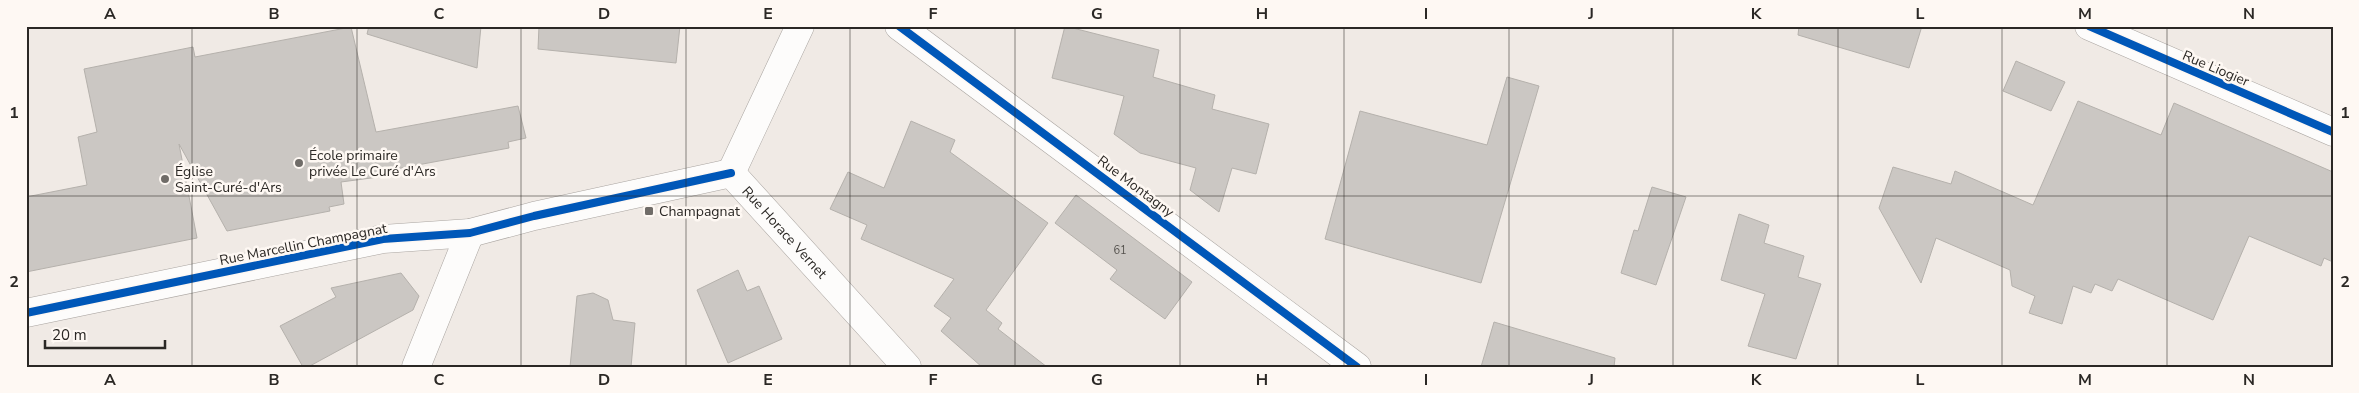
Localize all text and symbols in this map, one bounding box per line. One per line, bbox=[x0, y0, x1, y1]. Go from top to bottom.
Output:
text: A bbox=[104, 3, 116, 25]
text: B bbox=[268, 3, 280, 25]
text: C bbox=[434, 3, 445, 25]
text: D bbox=[598, 3, 610, 25]
text: E bbox=[763, 3, 773, 25]
text: F bbox=[929, 3, 938, 25]
text: G bbox=[1091, 3, 1103, 25]
text: H bbox=[1256, 3, 1268, 25]
text: I bbox=[1424, 3, 1428, 25]
text: J bbox=[1587, 3, 1594, 25]
text: K bbox=[1751, 3, 1763, 25]
text: L bbox=[1916, 3, 1925, 25]
text: M bbox=[2078, 3, 2092, 25]
text: N bbox=[2243, 3, 2255, 25]
street label: Rue Liogier bbox=[2180, 46, 2252, 91]
text: 1 bbox=[9, 102, 19, 124]
text: 1 bbox=[2340, 102, 2350, 124]
place label: École primaire privée Le Curé d'Ars bbox=[309, 146, 436, 181]
street label: Rue Montagny bbox=[1093, 151, 1179, 222]
marker: École primaire privée Le Curé d'Ars bbox=[293, 157, 305, 169]
place label: Église Saint-Curé-d'Ars bbox=[175, 162, 282, 197]
marker: Église Saint-Curé-d'Ars bbox=[159, 173, 171, 185]
street label: Rue Horace Vernet bbox=[738, 182, 831, 283]
place label: Champagnat bbox=[659, 202, 740, 221]
marker: Champagnat bbox=[643, 205, 655, 217]
street label: Rue Marcellin Champagnat bbox=[218, 219, 389, 270]
house number: 61 bbox=[1113, 243, 1127, 258]
text: 2 bbox=[9, 271, 19, 293]
text: 2 bbox=[2340, 271, 2350, 293]
scale bar bbox=[45, 318, 165, 350]
text: 20 m bbox=[52, 325, 87, 345]
text: A bbox=[104, 369, 116, 391]
text: B bbox=[268, 369, 280, 391]
text: C bbox=[434, 369, 445, 391]
text: D bbox=[598, 369, 610, 391]
text: E bbox=[763, 369, 773, 391]
text: F bbox=[929, 369, 938, 391]
text: G bbox=[1091, 369, 1103, 391]
text: H bbox=[1256, 369, 1268, 391]
text: I bbox=[1424, 369, 1428, 391]
text: J bbox=[1587, 369, 1594, 391]
text: K bbox=[1751, 369, 1763, 391]
text: L bbox=[1916, 369, 1925, 391]
text: M bbox=[2078, 369, 2092, 391]
text: N bbox=[2243, 369, 2255, 391]

